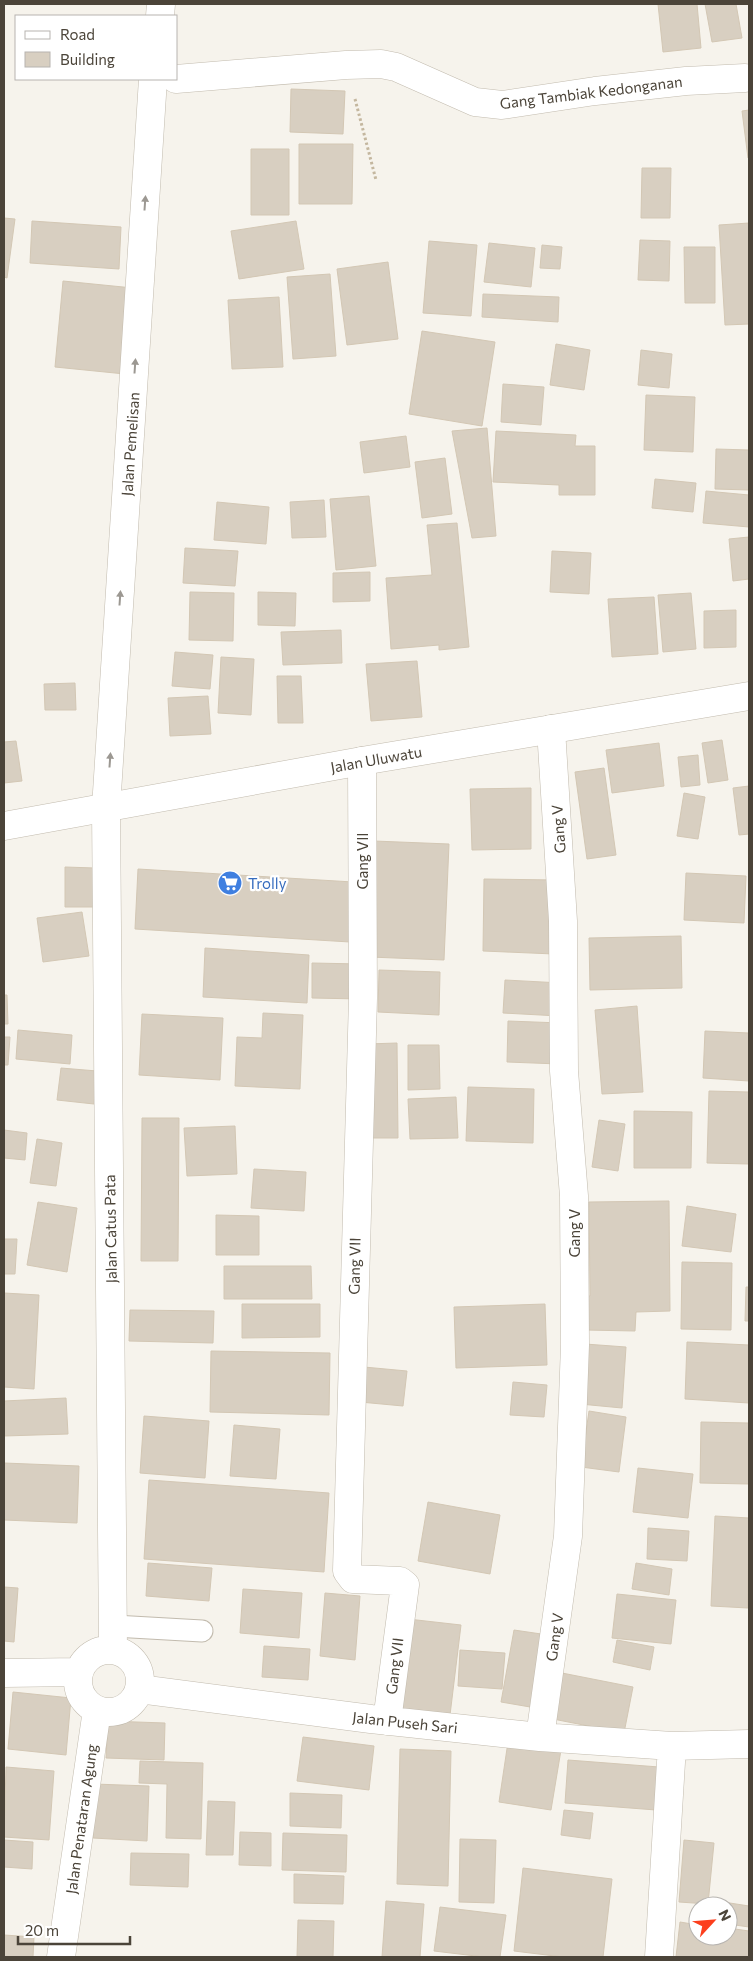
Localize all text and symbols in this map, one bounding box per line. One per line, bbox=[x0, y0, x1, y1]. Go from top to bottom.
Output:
legend bbox=[15, 15, 178, 80]
text: Road bbox=[60, 25, 95, 43]
text: Building bbox=[60, 50, 115, 68]
street label: Gang Tambiak Kedonganan bbox=[499, 72, 683, 112]
one-way arrow bbox=[142, 195, 150, 211]
one-way arrow bbox=[131, 357, 139, 373]
street label: Jalan Pemelisan bbox=[117, 391, 143, 497]
one-way arrow bbox=[116, 589, 124, 605]
street label: Jalan Uluwatu bbox=[329, 742, 423, 776]
one-way arrow bbox=[106, 751, 114, 767]
street label: Gang V bbox=[547, 804, 569, 854]
street label: Gang VII bbox=[353, 832, 371, 890]
supermarket icon: Trolly bbox=[217, 870, 243, 896]
place label: Trolly bbox=[248, 874, 287, 892]
street label: Jalan Catus Pata bbox=[100, 1174, 120, 1284]
street label: Gang V bbox=[565, 1209, 583, 1257]
street label: Gang VII bbox=[345, 1237, 363, 1295]
street label: Gang V bbox=[542, 1612, 566, 1662]
street label: Gang VII bbox=[382, 1637, 406, 1695]
street label: Jalan Puseh Sari bbox=[351, 1708, 459, 1736]
street label: Jalan Penataran Agung bbox=[62, 1743, 100, 1895]
north arrow bbox=[688, 1896, 738, 1946]
text: N bbox=[715, 1907, 735, 1924]
scale bar bbox=[18, 1914, 130, 1946]
text: 20 m bbox=[25, 1921, 59, 1939]

